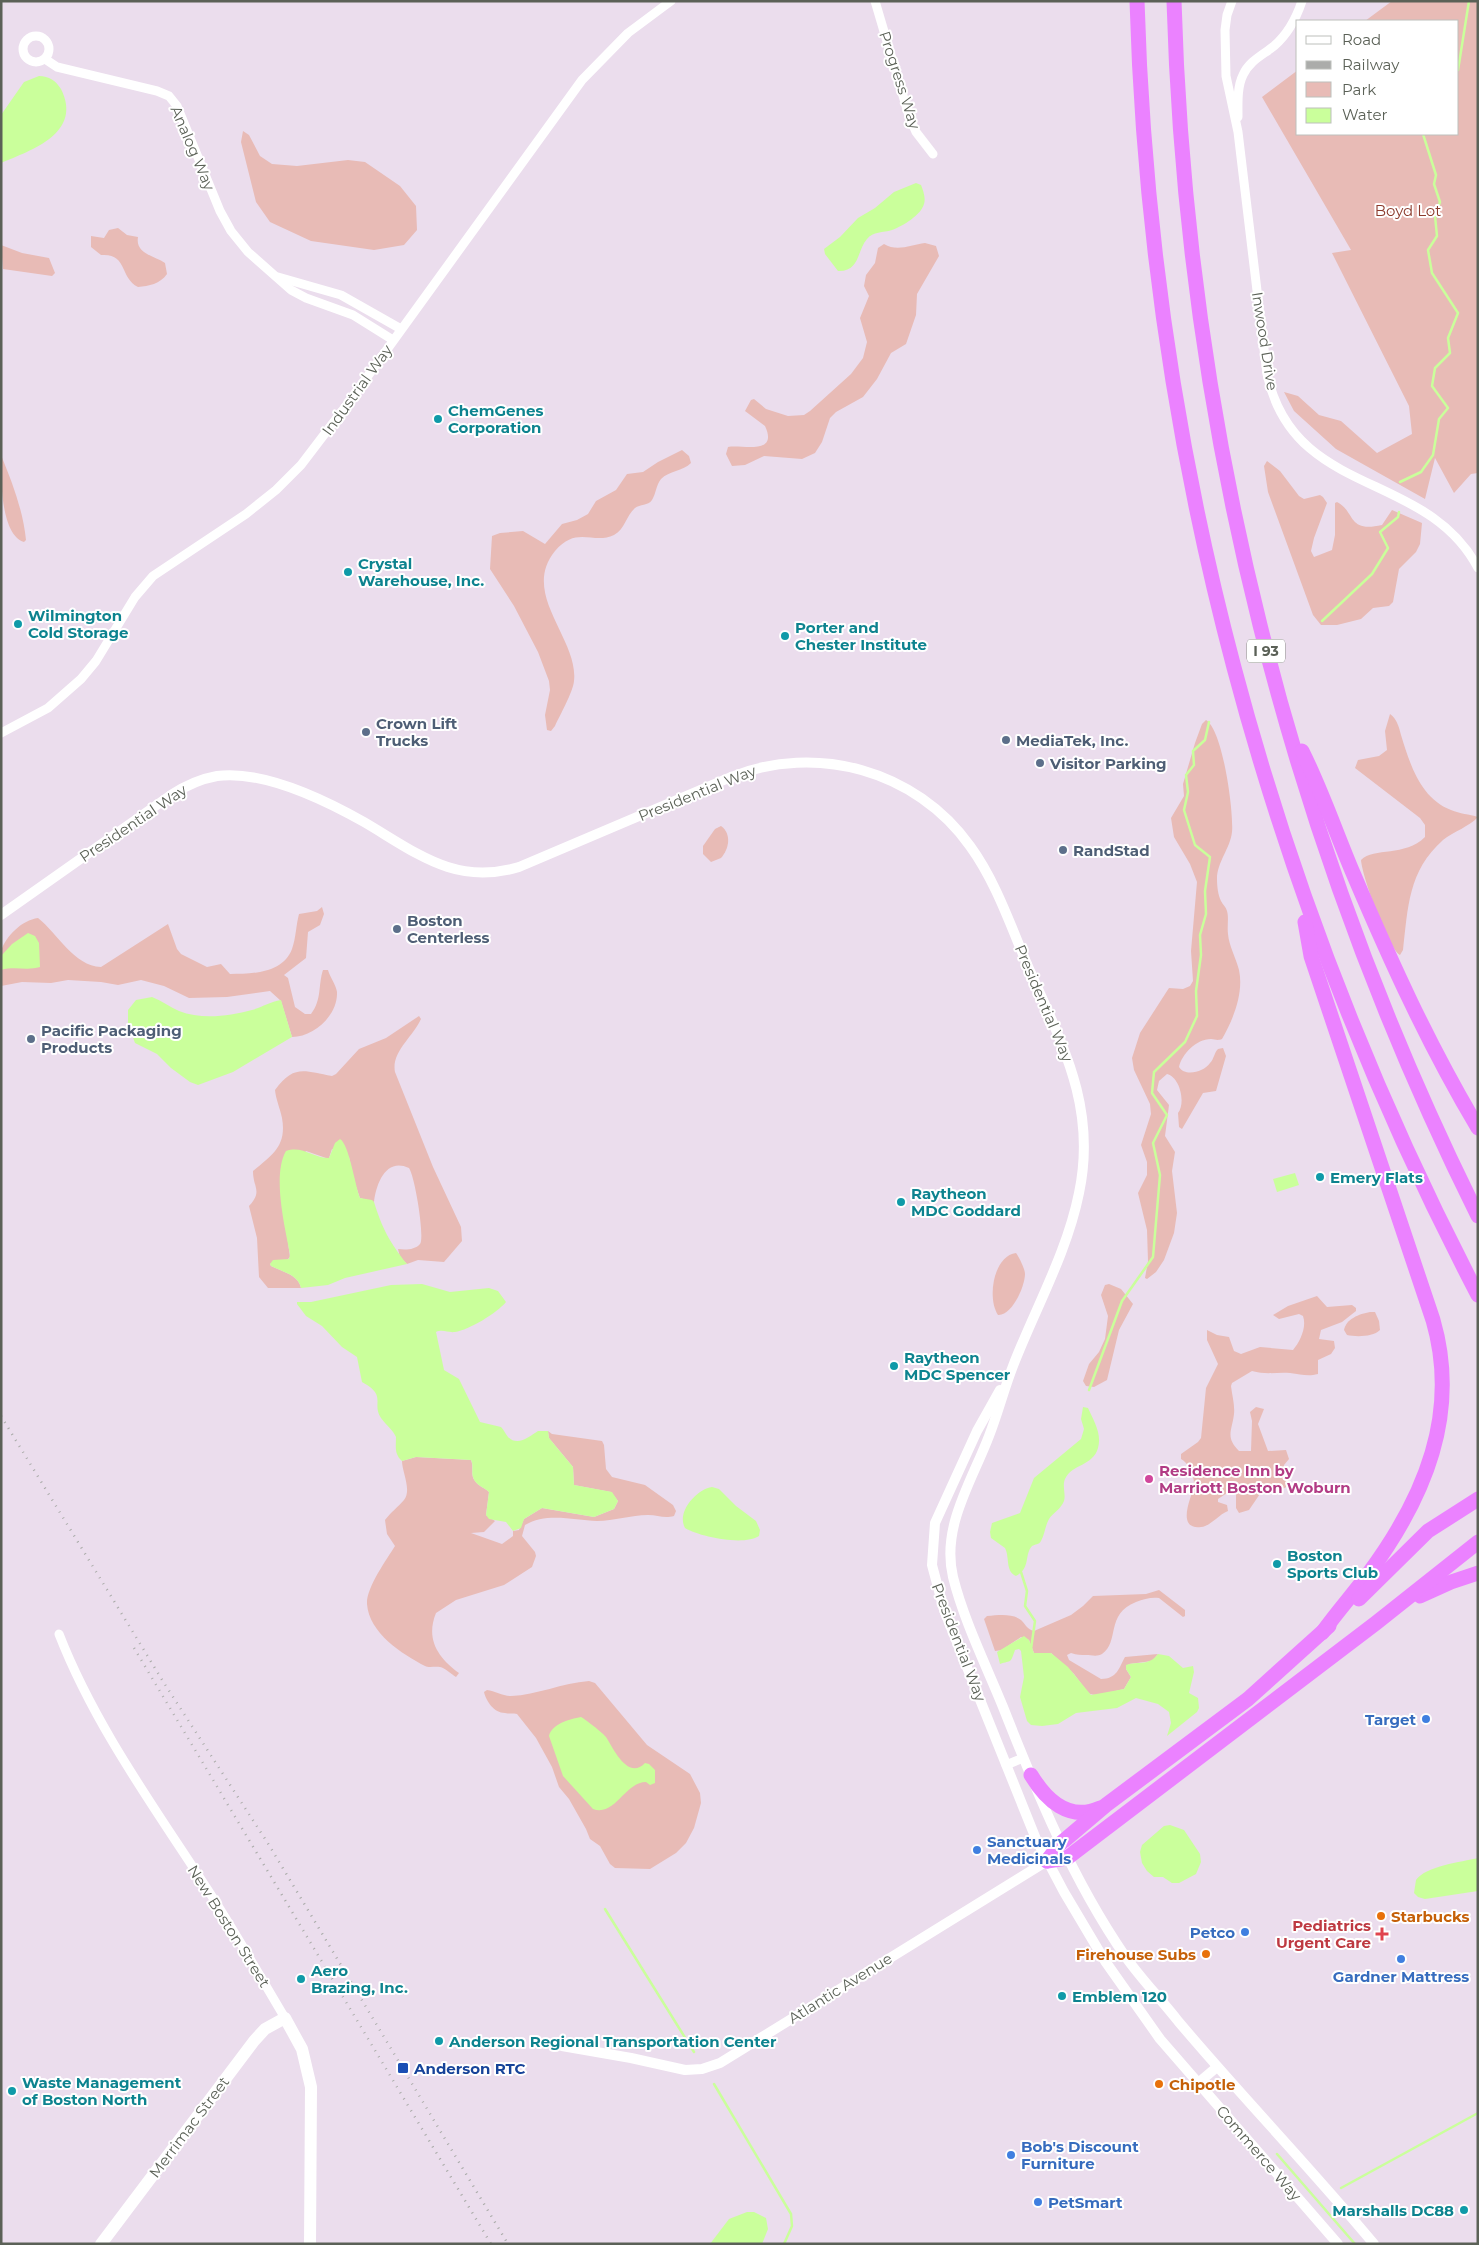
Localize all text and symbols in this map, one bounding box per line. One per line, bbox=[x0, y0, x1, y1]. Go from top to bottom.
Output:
legend bbox=[1296, 20, 1459, 135]
street label: Progress Way bbox=[875, 29, 925, 132]
text: Road bbox=[1342, 30, 1381, 49]
text: Railway bbox=[1342, 55, 1400, 74]
text: Park bbox=[1342, 80, 1376, 99]
street label: Analog Way bbox=[167, 103, 220, 194]
text: Water bbox=[1342, 105, 1388, 124]
park label: Boyd Lot bbox=[1375, 201, 1441, 220]
street label: Inwood Drive bbox=[1248, 290, 1282, 392]
street label: Industrial Way bbox=[318, 340, 397, 439]
place label: ChemGenes Corporation bbox=[448, 401, 543, 437]
marker: ChemGenes Corporation bbox=[432, 413, 444, 425]
place label: Crystal Warehouse, Inc. bbox=[358, 554, 484, 590]
marker: Crystal Warehouse, Inc. bbox=[342, 566, 354, 578]
place label: Wilmington Cold Storage bbox=[28, 606, 128, 642]
marker: Wilmington Cold Storage bbox=[12, 618, 24, 630]
place label: Porter and Chester Institute bbox=[795, 618, 927, 654]
marker: Porter and Chester Institute bbox=[779, 630, 791, 642]
road number: I 93 bbox=[1247, 640, 1285, 662]
place label: Crown Lift Trucks bbox=[376, 714, 458, 750]
marker: Crown Lift Trucks bbox=[360, 726, 372, 738]
place label: MediaTek, Inc. bbox=[1016, 731, 1129, 750]
marker: MediaTek, Inc. bbox=[1000, 734, 1012, 746]
place label: Visitor Parking bbox=[1049, 754, 1167, 773]
marker: Visitor Parking bbox=[1034, 757, 1046, 769]
street label: Presidential Way bbox=[635, 760, 760, 825]
street label: Presidential Way bbox=[76, 780, 191, 866]
place label: RandStad bbox=[1073, 841, 1150, 860]
marker: RandStad bbox=[1057, 844, 1069, 856]
place label: Boston Centerless bbox=[407, 911, 490, 947]
marker: Boston Centerless bbox=[391, 923, 403, 935]
street label: Presidential Way bbox=[1011, 942, 1078, 1065]
place label: Pacific Packaging Products bbox=[41, 1021, 182, 1057]
marker: Pacific Packaging Products bbox=[25, 1033, 37, 1045]
place label: Emery Flats bbox=[1330, 1168, 1423, 1187]
marker: Emery Flats bbox=[1314, 1171, 1326, 1183]
place label: Raytheon MDC Goddard bbox=[911, 1184, 1021, 1220]
marker: Raytheon MDC Goddard bbox=[895, 1196, 907, 1208]
place label: Raytheon MDC Spencer bbox=[904, 1348, 1011, 1384]
marker: Raytheon MDC Spencer bbox=[888, 1360, 900, 1372]
place label: Residence Inn by Marriott Boston Woburn bbox=[1159, 1461, 1351, 1497]
marker: Residence Inn by Marriott Boston Woburn bbox=[1143, 1473, 1155, 1485]
place label: Boston Sports Club bbox=[1287, 1546, 1378, 1582]
marker: Boston Sports Club bbox=[1271, 1558, 1283, 1570]
street label: Presidential Way bbox=[928, 1580, 991, 1705]
place label: Target bbox=[1365, 1710, 1416, 1729]
marker: Target bbox=[1420, 1713, 1432, 1725]
place label: Sanctuary Medicinals bbox=[987, 1832, 1071, 1868]
marker: Sanctuary Medicinals bbox=[971, 1844, 983, 1856]
street label: New Boston Street bbox=[184, 1861, 274, 1991]
place label: Starbucks bbox=[1391, 1907, 1470, 1926]
marker: Starbucks bbox=[1375, 1910, 1387, 1922]
place label: Pediatrics Urgent Care bbox=[1276, 1916, 1371, 1952]
place label: Petco bbox=[1190, 1923, 1235, 1942]
marker: Petco bbox=[1239, 1926, 1251, 1938]
marker: Pediatrics Urgent Care bbox=[1375, 1927, 1389, 1941]
place label: Firehouse Subs bbox=[1076, 1945, 1196, 1964]
street label: Atlantic Avenue bbox=[785, 1948, 895, 2028]
marker: Firehouse Subs bbox=[1200, 1948, 1212, 1960]
marker: Gardner Mattress bbox=[1395, 1953, 1407, 1965]
place label: Aero Brazing, Inc. bbox=[310, 1961, 408, 1997]
place label: Gardner Mattress bbox=[1333, 1967, 1469, 1986]
marker: Aero Brazing, Inc. bbox=[295, 1973, 307, 1985]
place label: Emblem 120 bbox=[1072, 1987, 1167, 2006]
marker: Emblem 120 bbox=[1056, 1990, 1068, 2002]
place label: Anderson Regional Transportation Center bbox=[448, 2032, 777, 2051]
marker: Anderson Regional Transportation Center bbox=[433, 2035, 445, 2047]
place label: Anderson RTC bbox=[413, 2059, 526, 2078]
marker: Anderson RTC bbox=[396, 2061, 410, 2075]
place label: Waste Management of Boston North bbox=[22, 2073, 182, 2109]
street label: Merrimac Street bbox=[145, 2073, 233, 2181]
place label: Chipotle bbox=[1169, 2075, 1235, 2094]
marker: Chipotle bbox=[1153, 2078, 1165, 2090]
marker: Waste Management of Boston North bbox=[6, 2085, 18, 2097]
street label: Commerce Way bbox=[1212, 2101, 1306, 2205]
place label: Bob's Discount Furniture bbox=[1021, 2137, 1139, 2173]
marker: Bob's Discount Furniture bbox=[1005, 2149, 1017, 2161]
place label: PetSmart bbox=[1048, 2193, 1123, 2212]
marker: PetSmart bbox=[1032, 2196, 1044, 2208]
place label: Marshalls DC88 bbox=[1332, 2201, 1454, 2220]
marker: Marshalls DC88 bbox=[1458, 2204, 1470, 2216]

